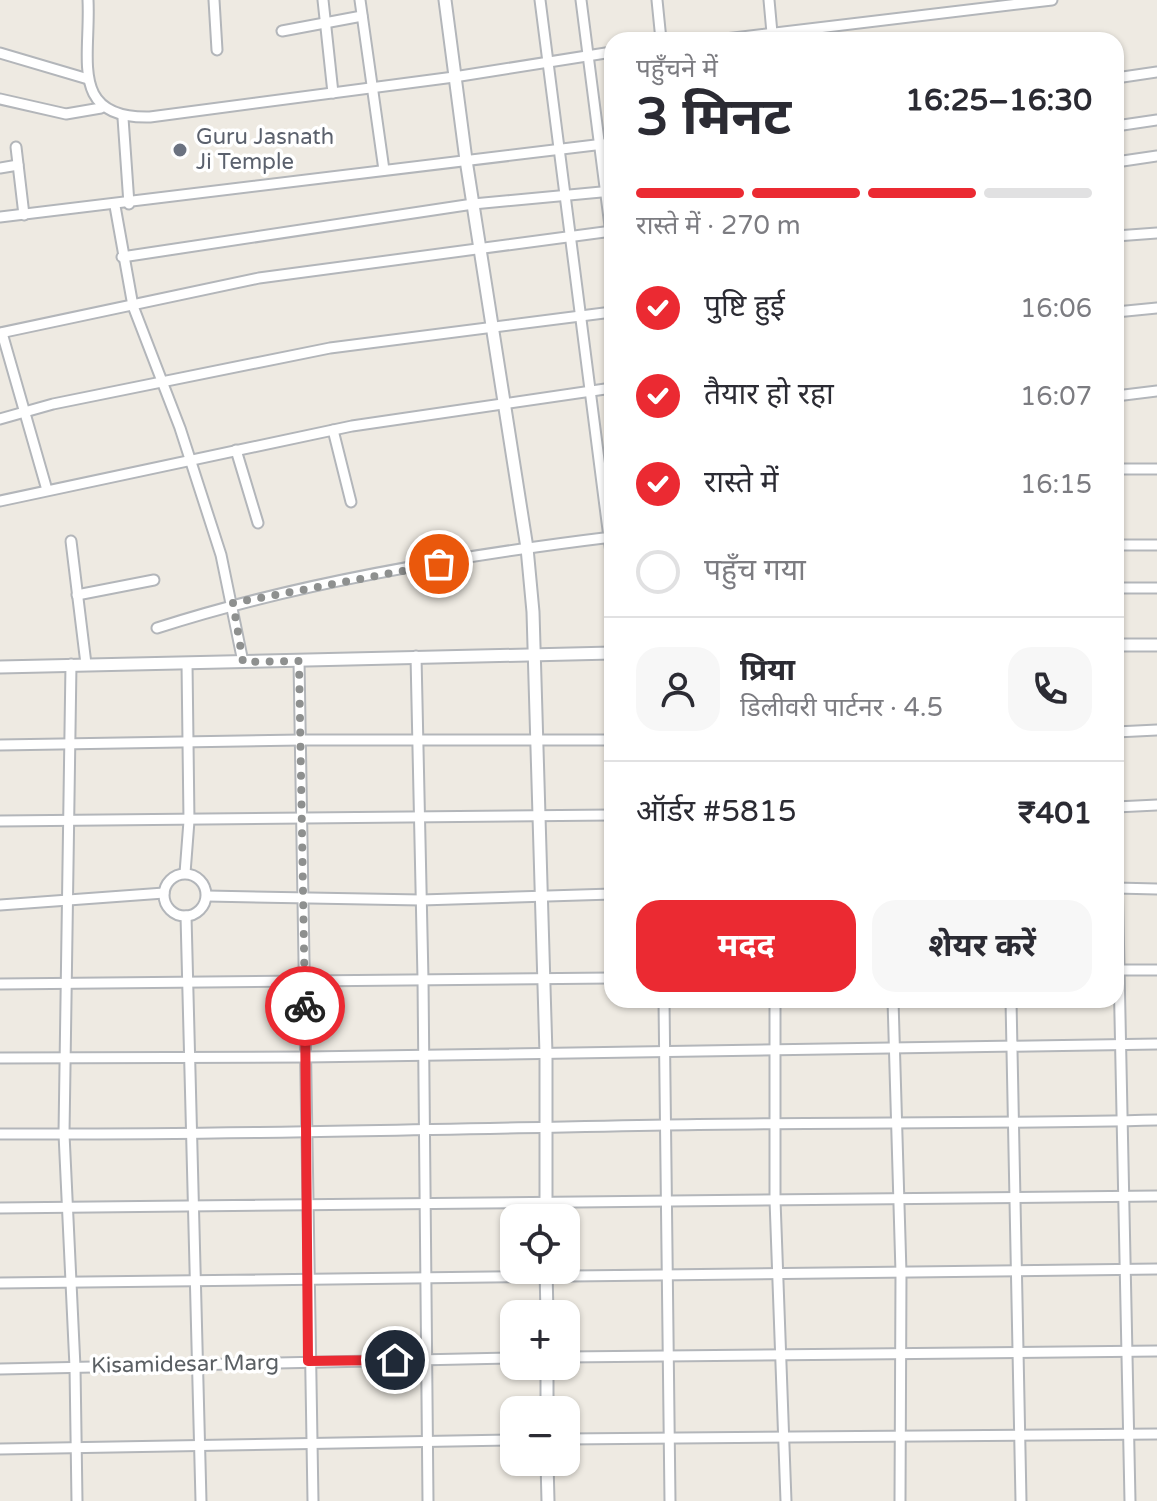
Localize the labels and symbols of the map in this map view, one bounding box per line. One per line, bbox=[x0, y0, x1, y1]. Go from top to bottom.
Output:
place label: Guru Jasnath Ji Temple bbox=[196, 124, 334, 175]
marker: Guru Jasnath Ji Temple bbox=[171, 141, 189, 159]
pin bbox=[405, 530, 473, 598]
courier bbox=[265, 966, 345, 1046]
pin bbox=[361, 1326, 429, 1394]
street label: Kisamidesar Marg bbox=[91, 1349, 279, 1379]

